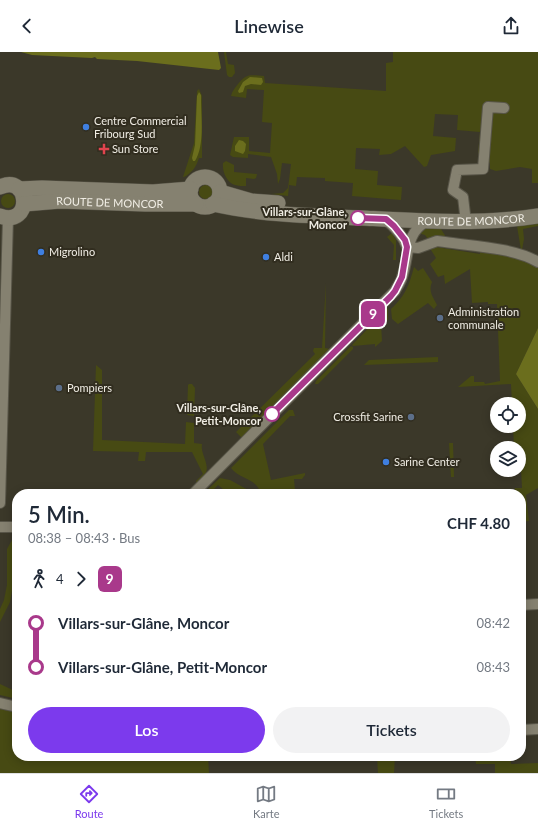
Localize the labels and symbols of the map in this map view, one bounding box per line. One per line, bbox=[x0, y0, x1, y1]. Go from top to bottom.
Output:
place label: Centre Commercial Fribourg Sud bbox=[94, 114, 187, 140]
marker: Centre Commercial Fribourg Sud bbox=[81, 122, 91, 132]
place label: Sun Store bbox=[112, 142, 159, 155]
marker: Sun Store bbox=[99, 144, 109, 154]
street label: ROUTE DE MONCOR bbox=[56, 194, 164, 210]
place label: Villars-sur-Glâne, Moncor bbox=[261, 205, 348, 231]
marker: Villars-sur-Glâne, Moncor bbox=[350, 210, 366, 226]
street label: ROUTE DE MONCOR bbox=[417, 211, 525, 228]
place label: Migrolino bbox=[49, 245, 95, 258]
marker: Migrolino bbox=[36, 247, 46, 257]
place label: Aldi bbox=[274, 250, 293, 263]
marker: Aldi bbox=[261, 252, 271, 262]
line badge: 9 bbox=[360, 301, 386, 327]
place label: Administration communale bbox=[448, 305, 519, 331]
marker: Administration communale bbox=[435, 313, 445, 323]
place label: Pompiers bbox=[67, 381, 112, 394]
marker: Pompiers bbox=[54, 383, 64, 393]
place label: Villars-sur-Glâne, Petit-Moncor bbox=[175, 401, 262, 427]
marker: Villars-sur-Glâne, Petit-Moncor bbox=[264, 406, 280, 422]
place label: Crossfit Sarine bbox=[333, 410, 403, 423]
marker: Crossfit Sarine bbox=[406, 412, 416, 422]
place label: Sarine Center bbox=[394, 455, 460, 468]
marker: Sarine Center bbox=[381, 457, 391, 467]

